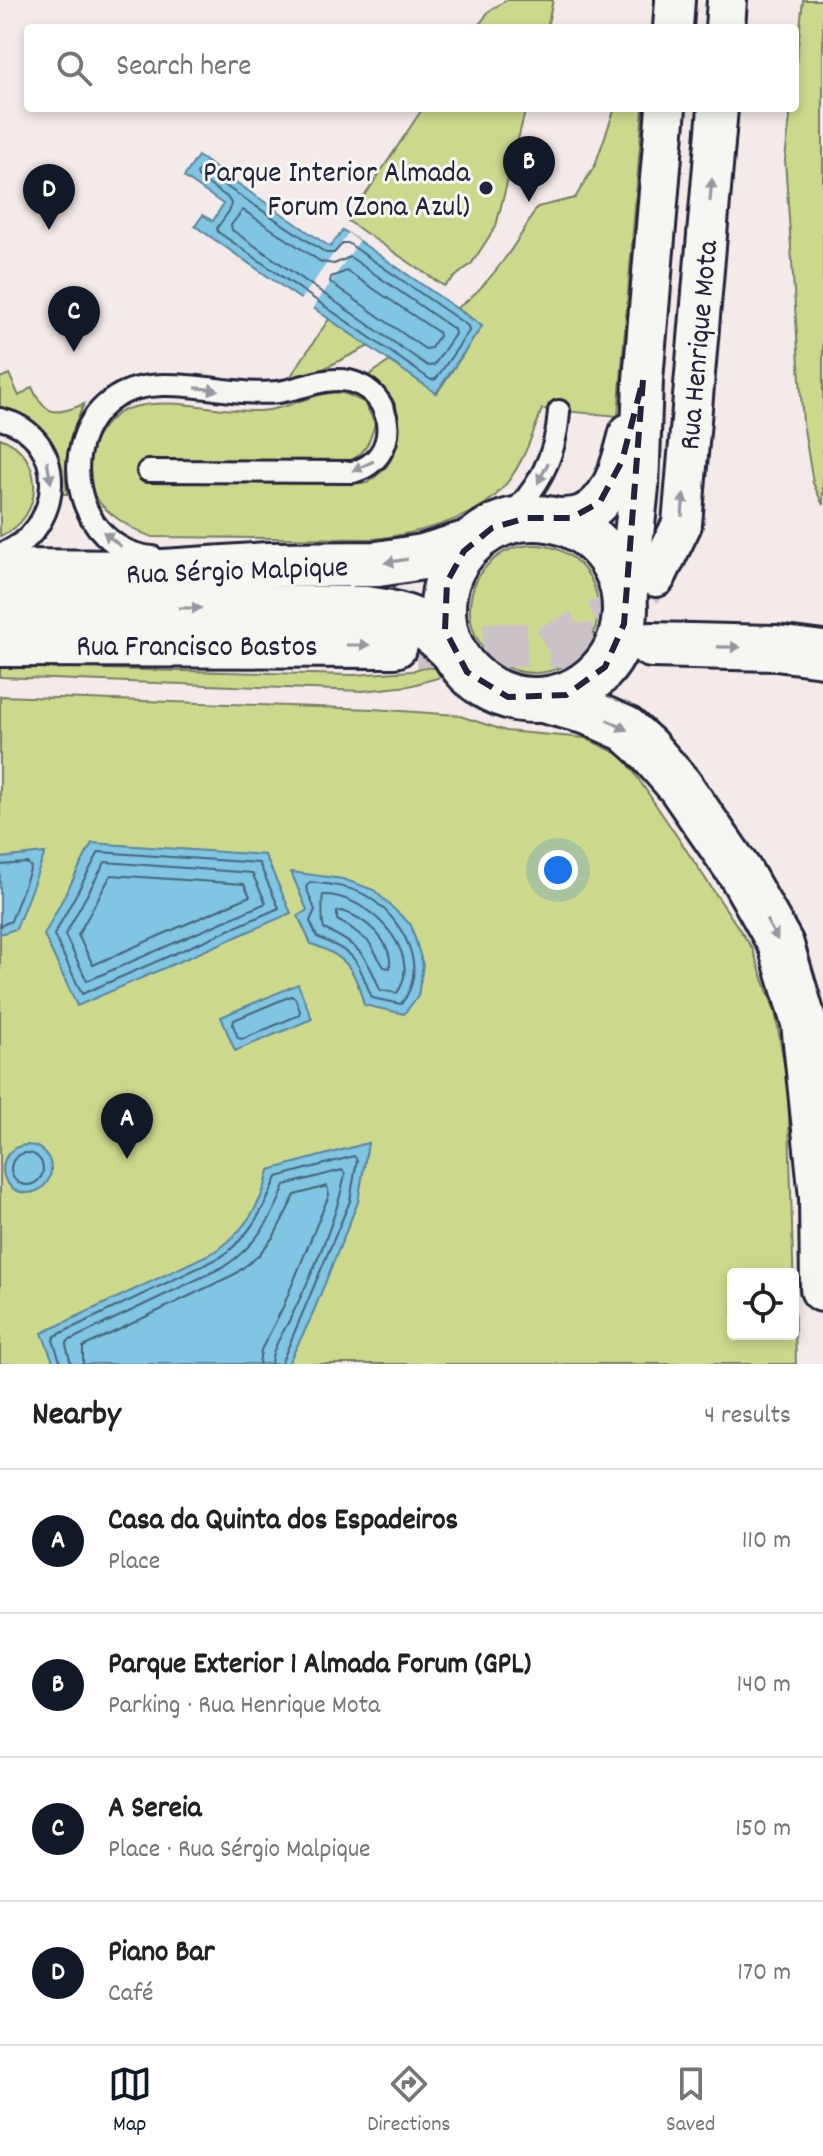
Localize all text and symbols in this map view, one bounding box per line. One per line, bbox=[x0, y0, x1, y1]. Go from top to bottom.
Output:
search box bbox=[24, 24, 799, 112]
icon: search bbox=[52, 46, 96, 90]
text: Search here bbox=[116, 47, 252, 90]
pin: B bbox=[503, 136, 555, 202]
place label: Parque Interior Almada Forum (Zona Azul) bbox=[203, 154, 471, 231]
pin: D bbox=[23, 164, 75, 230]
one-way arrow bbox=[704, 177, 717, 202]
marker: Parque Interior Almada Forum (Zona Azul) bbox=[477, 179, 495, 197]
street label: Rua Henrique Mota bbox=[671, 238, 732, 452]
pin: C bbox=[48, 286, 100, 352]
one-way arrow bbox=[195, 383, 220, 396]
one-way arrow bbox=[44, 459, 56, 484]
one-way arrow bbox=[351, 459, 374, 473]
one-way arrow bbox=[537, 462, 550, 485]
one-way arrow bbox=[677, 492, 690, 517]
one-way arrow bbox=[102, 531, 122, 548]
street label: Rua Sérgio Malpique bbox=[125, 548, 349, 599]
one-way arrow bbox=[384, 555, 409, 568]
one-way arrow bbox=[178, 602, 203, 614]
street label: Rua Francisco Bastos bbox=[76, 628, 318, 671]
one-way arrow bbox=[346, 639, 371, 651]
one-way arrow bbox=[717, 641, 742, 653]
one-way arrow bbox=[605, 719, 628, 732]
your location bbox=[538, 850, 578, 890]
one-way arrow bbox=[766, 919, 779, 942]
pin: A bbox=[101, 1093, 153, 1159]
map controls bbox=[727, 1268, 799, 1340]
button: locate bbox=[727, 1268, 799, 1340]
text: Nearby bbox=[32, 1392, 121, 1441]
text: 4 results bbox=[704, 1398, 791, 1435]
text: Casa da Quinta dos Espadeiros bbox=[108, 1501, 458, 1544]
text: A bbox=[51, 1523, 65, 1560]
text: 110 m bbox=[742, 1523, 791, 1560]
text: Place bbox=[108, 1544, 160, 1581]
text: Parque Exterior 1 Almada Forum (GPL) bbox=[108, 1645, 531, 1688]
text: B bbox=[52, 1667, 64, 1704]
text: 140 m bbox=[737, 1667, 791, 1704]
text: Parking · Rua Henrique Mota bbox=[108, 1688, 380, 1725]
text: A Sereia bbox=[108, 1789, 202, 1832]
text: C bbox=[52, 1811, 64, 1848]
text: 150 m bbox=[735, 1811, 791, 1848]
text: Place · Rua Sérgio Malpique bbox=[108, 1832, 371, 1869]
text: Piano Bar bbox=[108, 1933, 215, 1976]
text: D bbox=[51, 1955, 65, 1992]
text: 170 m bbox=[737, 1955, 791, 1992]
text: Café bbox=[108, 1976, 153, 2013]
tab: Map bbox=[108, 2062, 152, 2141]
tab: Directions bbox=[367, 2062, 451, 2141]
tab: Saved bbox=[666, 2062, 715, 2141]

